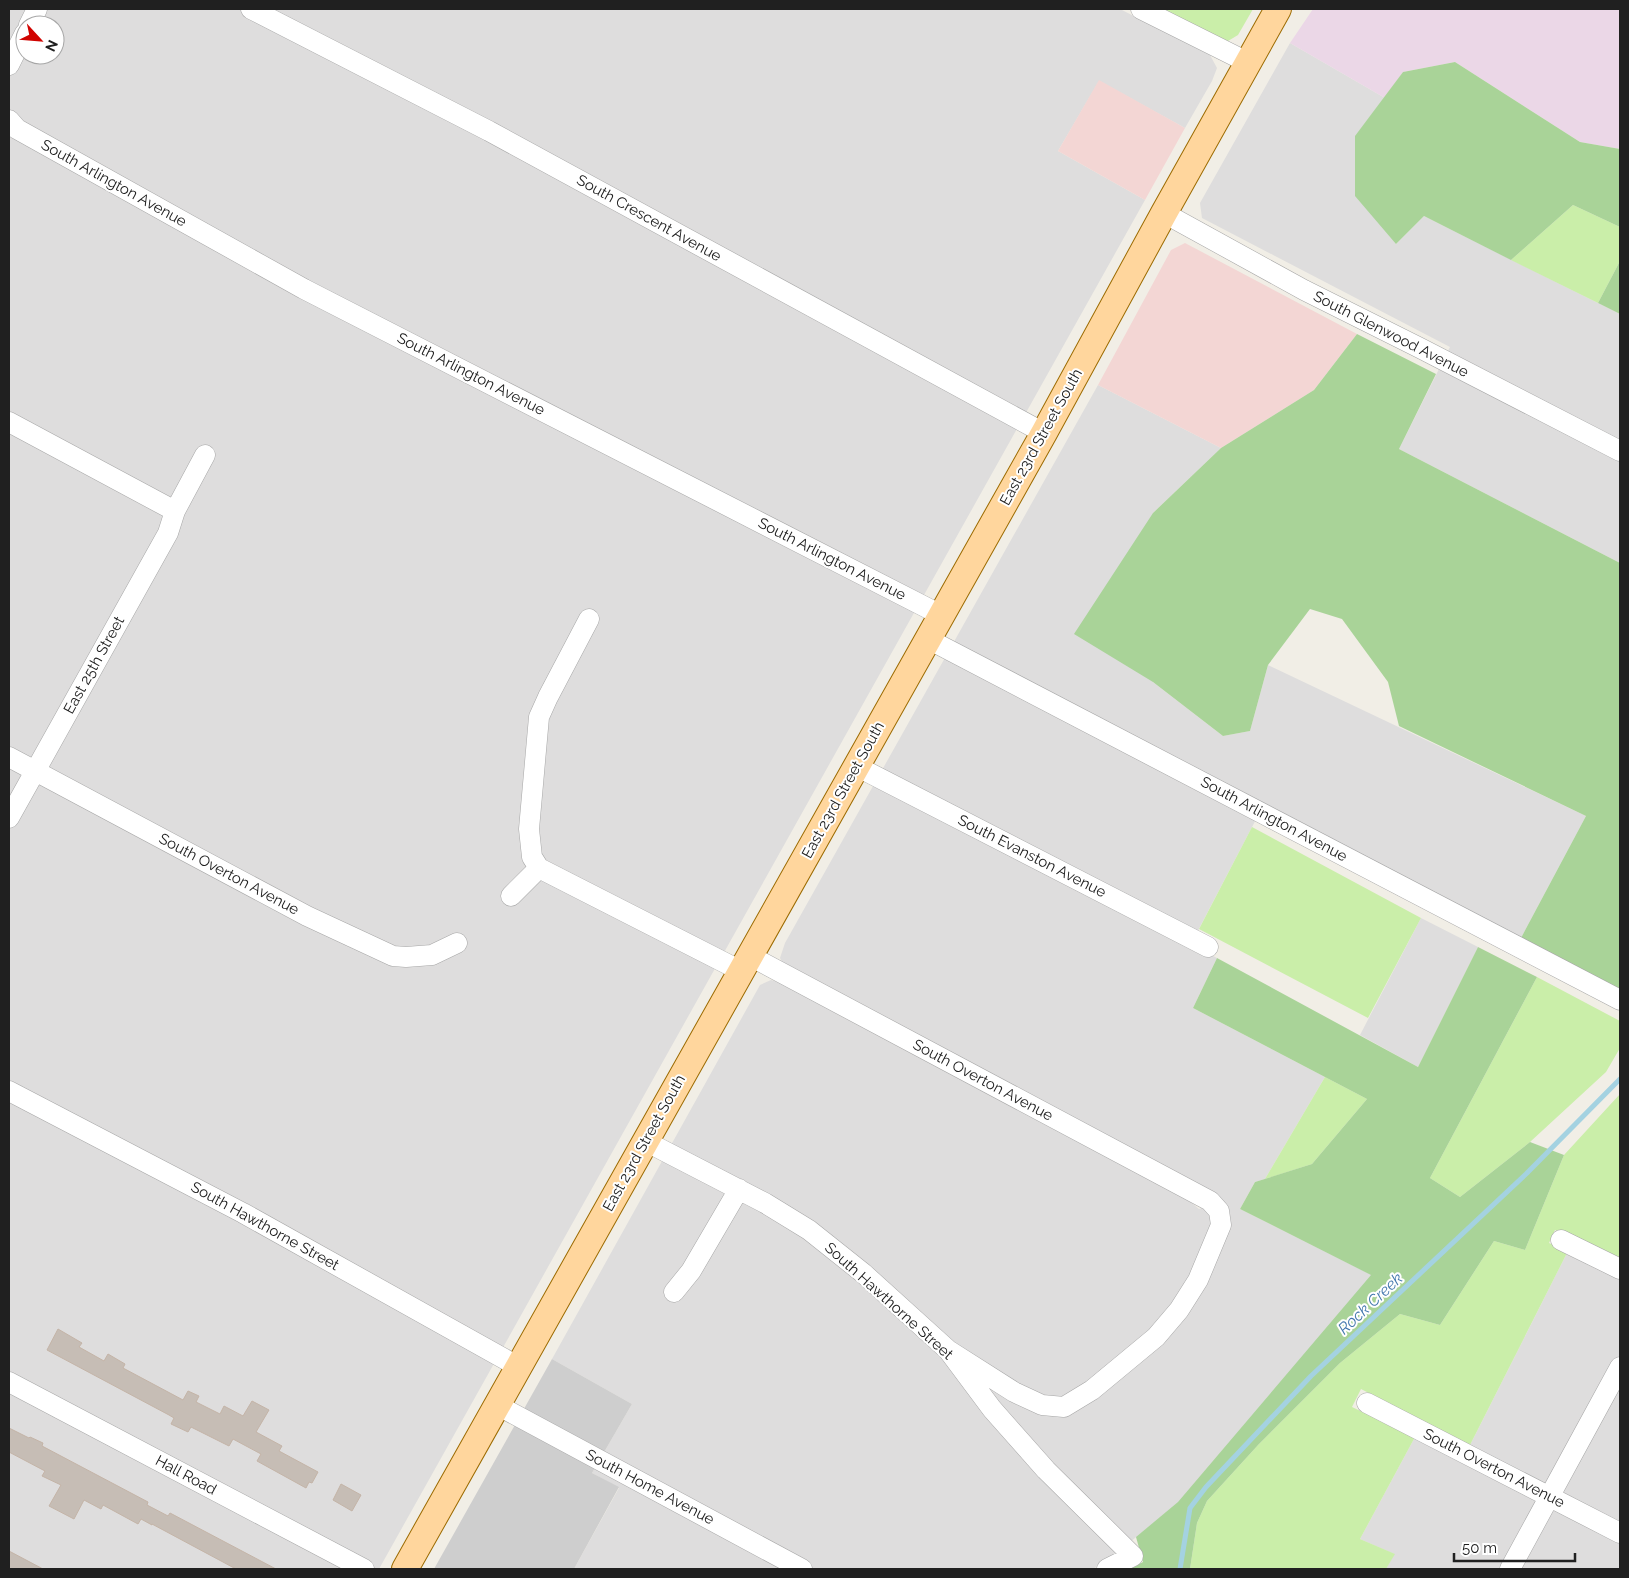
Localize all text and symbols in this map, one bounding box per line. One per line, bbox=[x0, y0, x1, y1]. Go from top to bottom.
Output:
north arrow bbox=[15, 15, 65, 65]
text: N bbox=[42, 37, 61, 54]
street label: South Arlington Avenue bbox=[38, 136, 190, 231]
street label: South Crescent Avenue bbox=[574, 171, 725, 265]
street label: South Glenwood Avenue bbox=[1310, 287, 1472, 381]
street label: South Arlington Avenue bbox=[394, 329, 548, 419]
street label: East 23rd Street South bbox=[996, 365, 1086, 509]
street label: South Arlington Avenue bbox=[755, 514, 909, 604]
street label: East 25th Street bbox=[60, 613, 128, 717]
street label: East 23rd Street South bbox=[798, 718, 888, 862]
street label: South Arlington Avenue bbox=[1198, 773, 1351, 865]
street label: South Evanston Avenue bbox=[955, 811, 1109, 901]
street label: South Overton Avenue bbox=[156, 829, 302, 919]
street label: South Overton Avenue bbox=[910, 1035, 1056, 1125]
street label: East 23rd Street South bbox=[599, 1071, 689, 1215]
street label: South Hawthorne Street bbox=[188, 1178, 342, 1274]
street label: South Hawthorne Street bbox=[821, 1239, 957, 1363]
water label: Rock Creek bbox=[1334, 1268, 1407, 1338]
street label: South Overton Avenue bbox=[1420, 1425, 1568, 1512]
street label: South Home Avenue bbox=[583, 1445, 718, 1529]
street label: Hall Road bbox=[152, 1451, 220, 1499]
scale bar bbox=[1454, 1530, 1575, 1562]
text: 50 m bbox=[1462, 1539, 1497, 1557]

